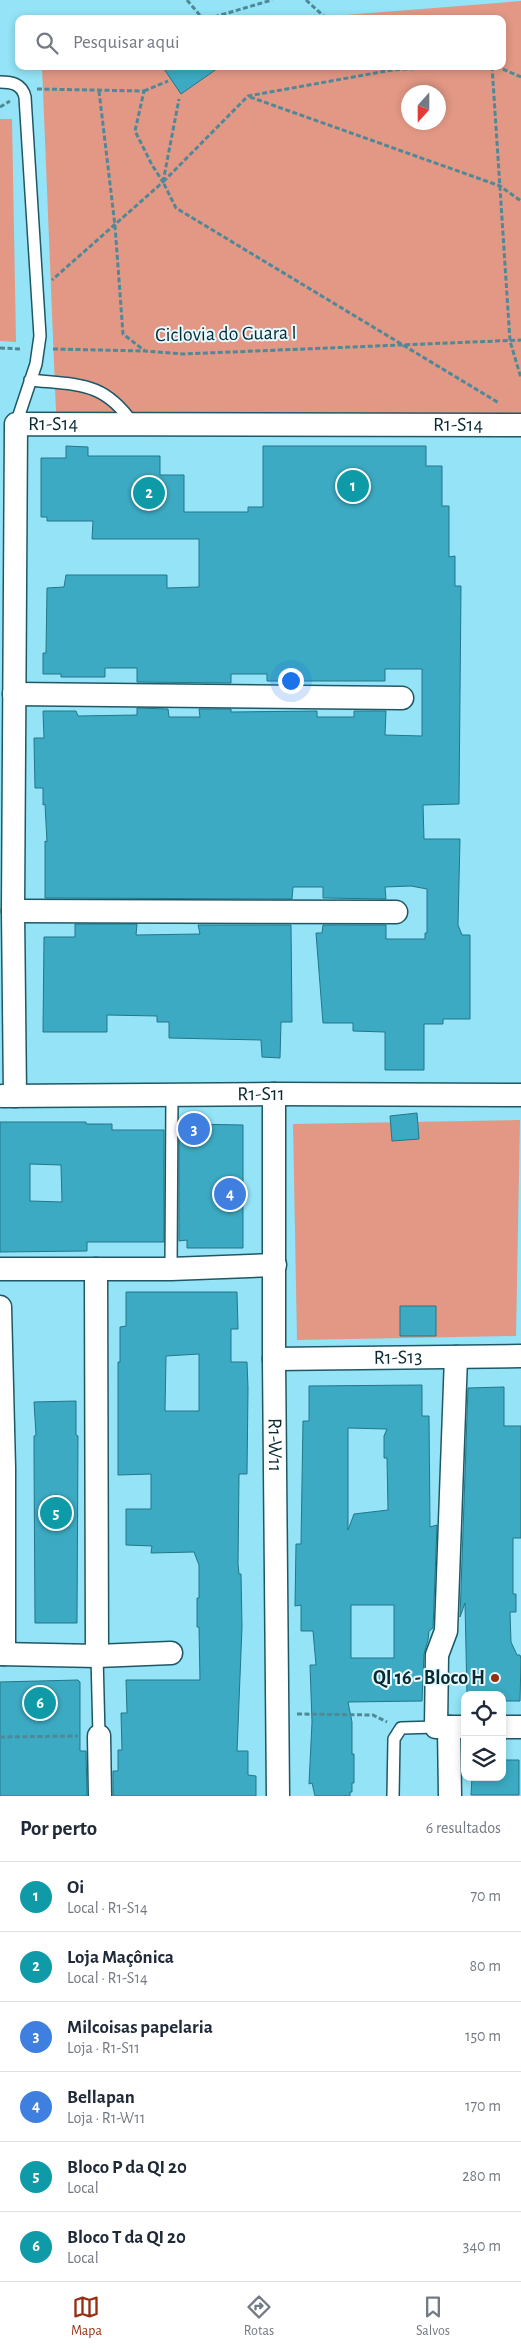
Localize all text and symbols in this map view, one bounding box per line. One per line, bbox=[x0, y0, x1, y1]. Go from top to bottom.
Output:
search box bbox=[15, 15, 506, 70]
icon: search bbox=[33, 29, 61, 57]
text: Pesquisar aqui bbox=[73, 33, 179, 52]
north arrow bbox=[401, 85, 446, 130]
street label: Ciclovia do Guara I bbox=[155, 323, 297, 345]
street label: R1-S14 bbox=[28, 414, 78, 434]
street label: R1-S14 bbox=[433, 415, 483, 435]
pin: 1 bbox=[337, 467, 369, 505]
pin: 2 bbox=[133, 474, 165, 512]
your location bbox=[278, 668, 304, 694]
street label: R1-S11 bbox=[237, 1084, 285, 1104]
pin: 3 bbox=[178, 1110, 210, 1148]
pin: 4 bbox=[214, 1175, 246, 1213]
street label: R1-S13 bbox=[374, 1347, 422, 1368]
street label: R1-W11 bbox=[265, 1418, 285, 1472]
pin: 5 bbox=[40, 1494, 72, 1532]
place label: QI 16 - Bloco H bbox=[373, 1668, 485, 1689]
marker: QI 16 - Bloco H bbox=[489, 1672, 501, 1684]
pin: 6 bbox=[24, 1684, 56, 1722]
map controls bbox=[461, 1691, 506, 1781]
button: locate bbox=[461, 1691, 506, 1736]
button: layers bbox=[461, 1736, 506, 1781]
text: Por perto bbox=[20, 1818, 97, 1839]
text: 6 resultados bbox=[426, 1820, 501, 1836]
text: Oi bbox=[67, 1878, 84, 1897]
text: 1 bbox=[33, 1888, 39, 1904]
text: 70 m bbox=[470, 1888, 501, 1904]
text: Local · R1-S14 bbox=[67, 1900, 148, 1916]
text: Loja Maçônica bbox=[67, 1948, 174, 1967]
text: 2 bbox=[32, 1958, 40, 1974]
text: 80 m bbox=[470, 1958, 501, 1974]
text: Local · R1-S14 bbox=[67, 1970, 148, 1986]
text: Milcoisas papelaria bbox=[67, 2018, 213, 2037]
text: 3 bbox=[33, 2028, 39, 2044]
text: 150 m bbox=[465, 2028, 501, 2044]
text: Loja · R1-S11 bbox=[67, 2040, 140, 2056]
text: Bellapan bbox=[67, 2088, 135, 2107]
text: 4 bbox=[32, 2098, 40, 2114]
text: 170 m bbox=[465, 2098, 501, 2114]
text: Loja · R1-W11 bbox=[67, 2110, 145, 2126]
text: Bloco P da QI 20 bbox=[67, 2158, 187, 2177]
text: 5 bbox=[33, 2168, 39, 2184]
text: 280 m bbox=[462, 2168, 501, 2184]
text: Local bbox=[67, 2180, 99, 2196]
text: Bloco T da QI 20 bbox=[67, 2228, 186, 2247]
text: 6 bbox=[32, 2238, 40, 2254]
text: 340 m bbox=[463, 2238, 501, 2254]
text: Local bbox=[67, 2250, 99, 2266]
tab: Mapa bbox=[71, 2293, 102, 2340]
tab: Rotas bbox=[244, 2293, 274, 2340]
tab: Salvos bbox=[416, 2293, 450, 2340]

